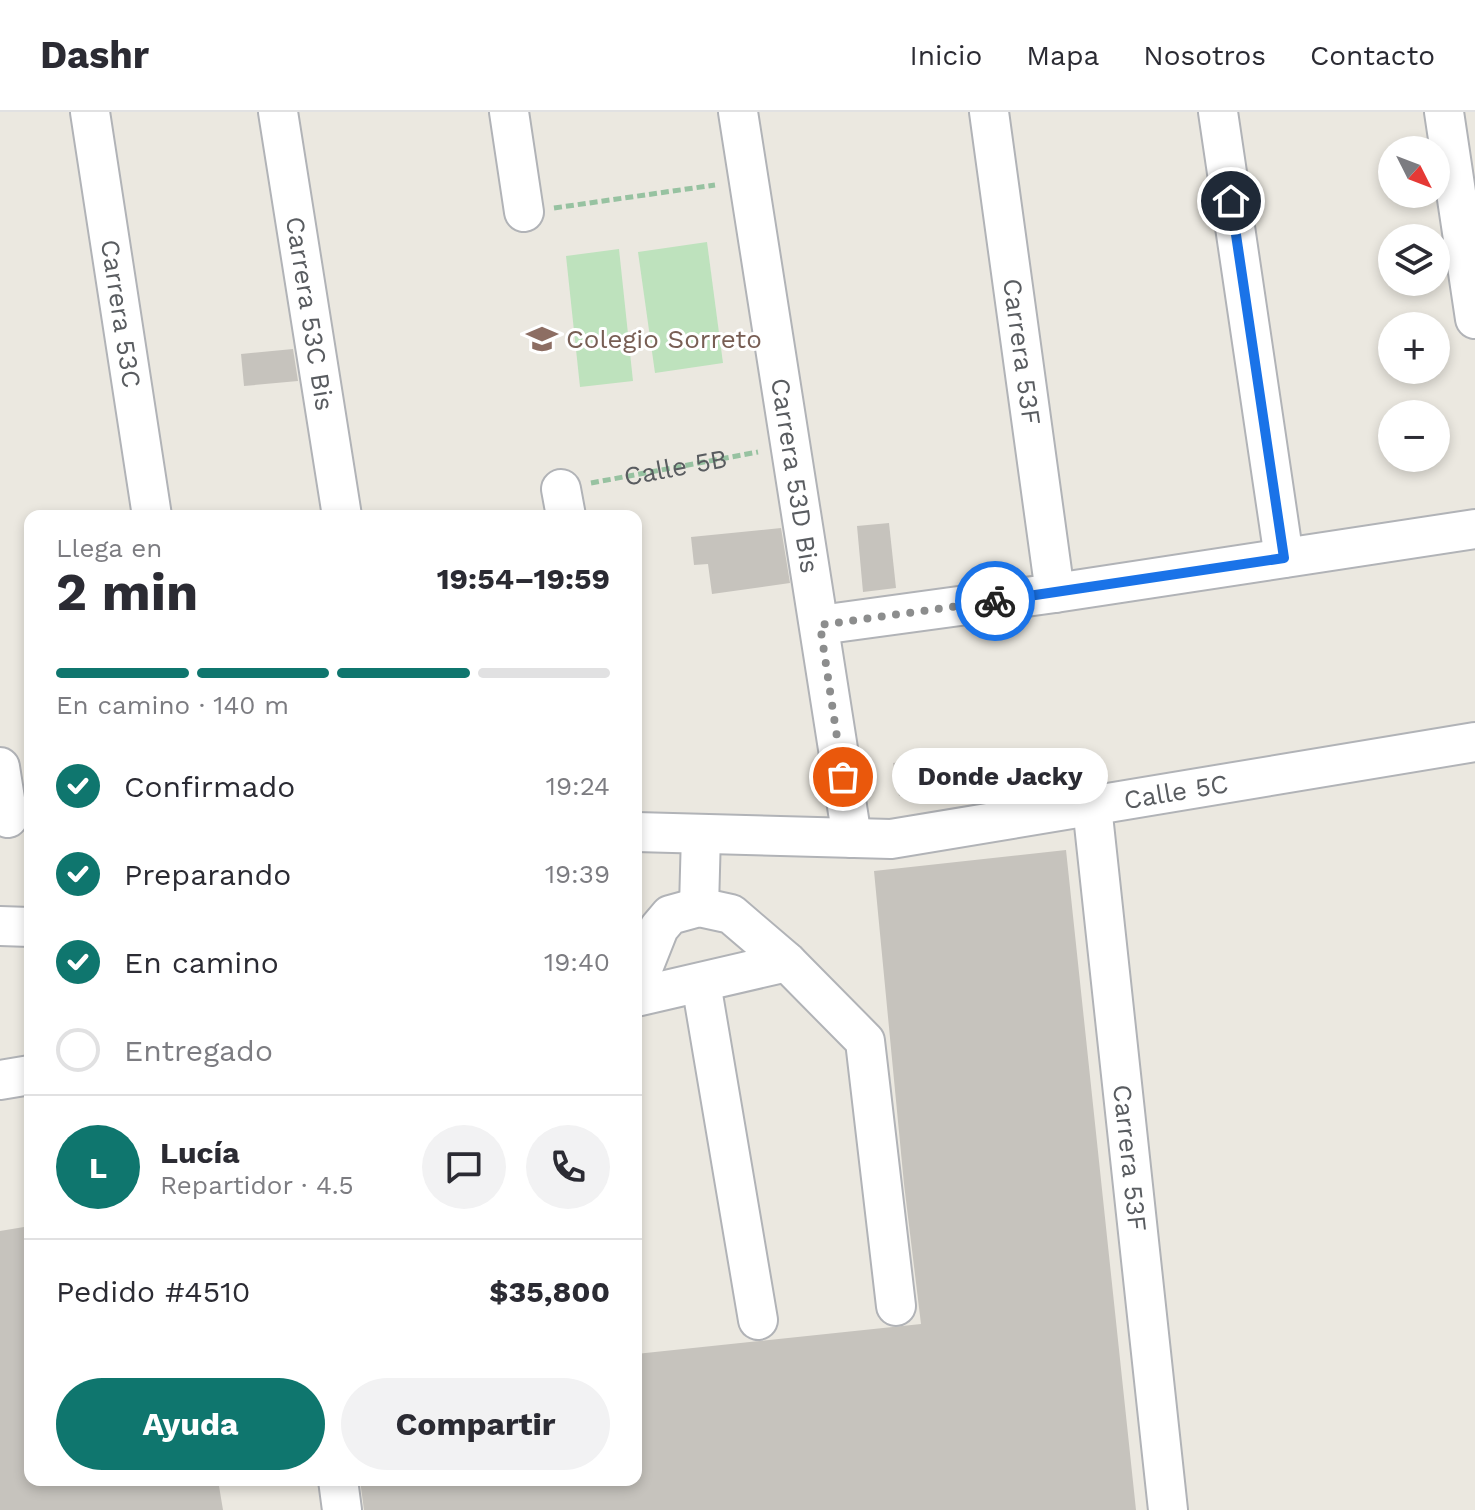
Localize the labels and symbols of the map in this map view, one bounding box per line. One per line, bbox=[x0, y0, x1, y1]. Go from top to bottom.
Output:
north arrow bbox=[1378, 136, 1450, 208]
pin bbox=[1197, 167, 1265, 235]
street label: Carrera 53C Bis bbox=[280, 214, 340, 413]
street label: Carrera 53C bbox=[95, 237, 147, 390]
street label: Carrera 53F bbox=[997, 276, 1047, 427]
school or university icon: Colegio Sorreto bbox=[525, 322, 559, 356]
place label: Colegio Sorreto bbox=[566, 324, 762, 354]
street label: Carrera 53D Bis bbox=[765, 376, 825, 575]
street label: Calle 5B bbox=[621, 443, 730, 492]
courier bbox=[955, 561, 1035, 641]
pin bbox=[809, 743, 877, 811]
callout: Donde Jacky bbox=[891, 749, 1107, 805]
street label: Calle 5C bbox=[1122, 768, 1230, 815]
street label: Carrera 53F bbox=[1107, 1083, 1153, 1233]

